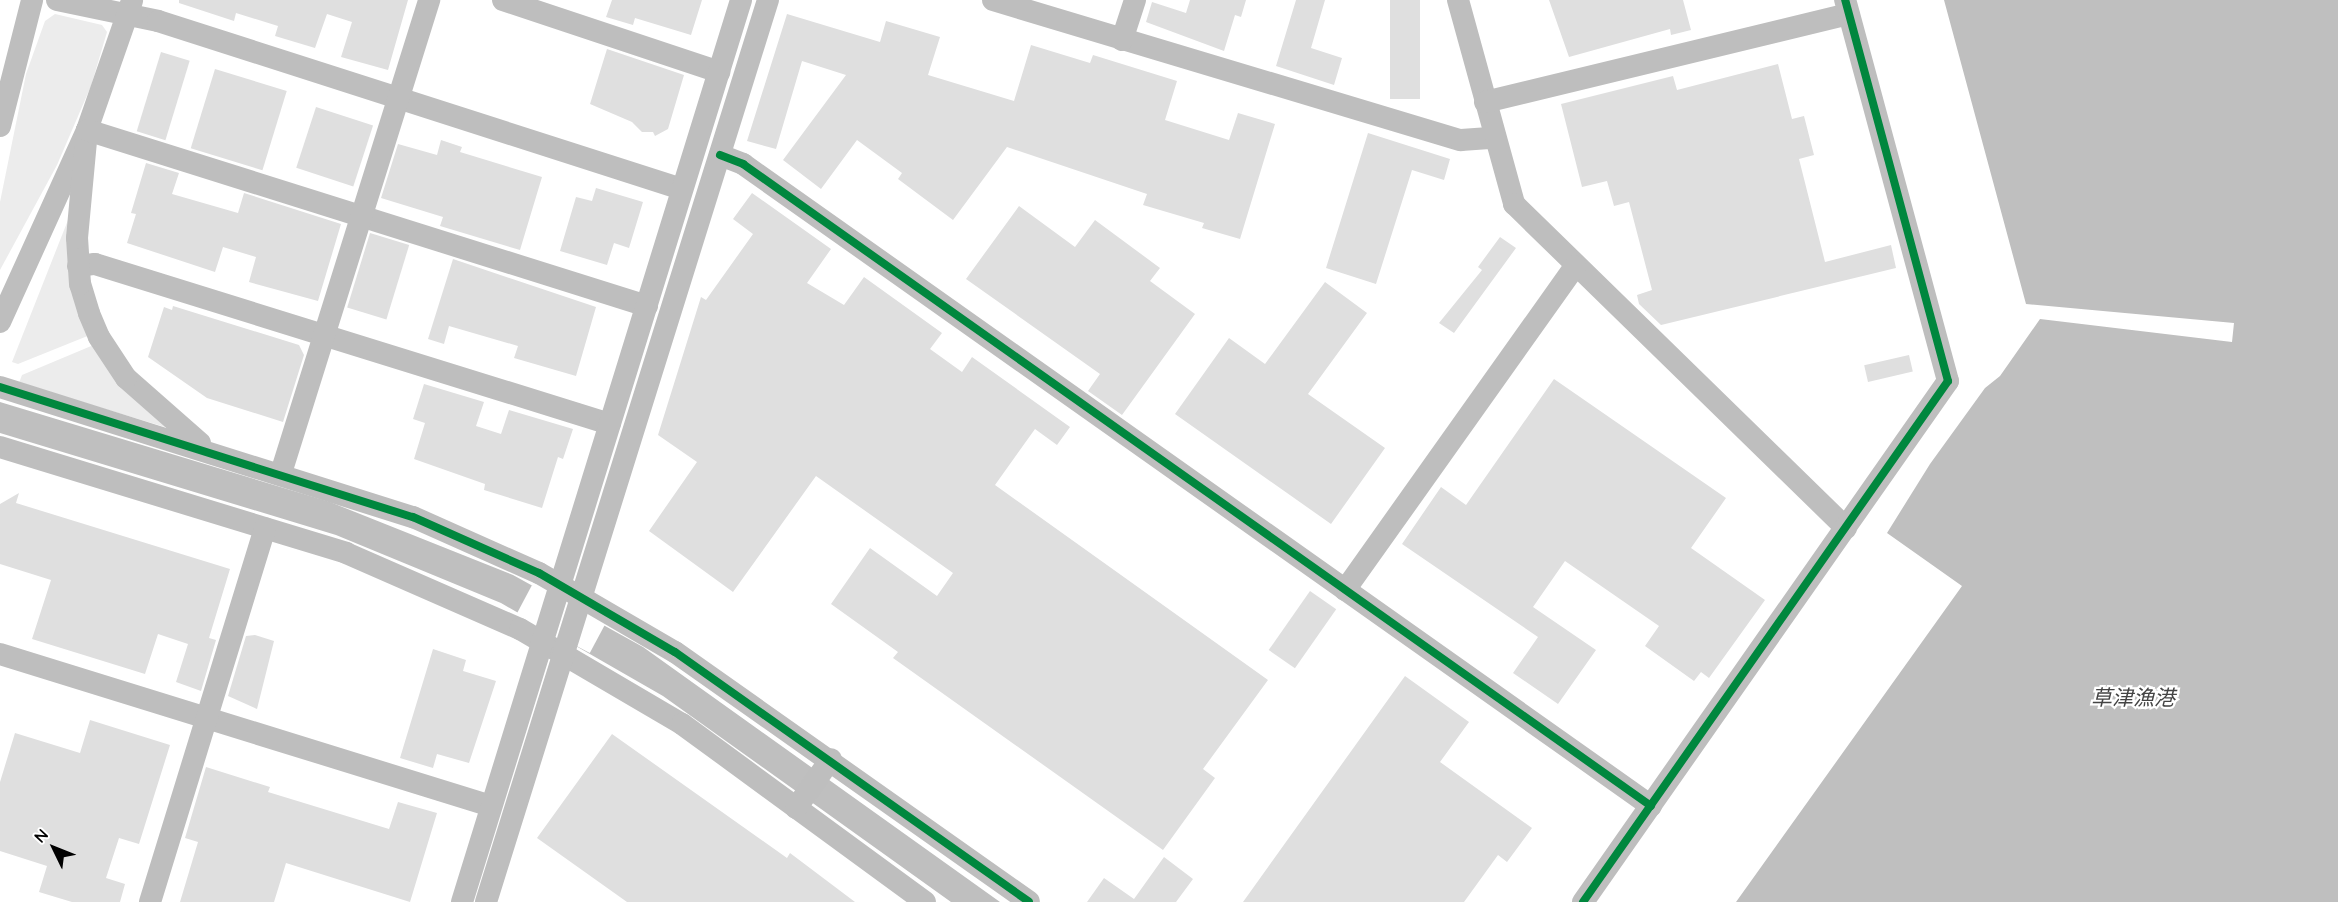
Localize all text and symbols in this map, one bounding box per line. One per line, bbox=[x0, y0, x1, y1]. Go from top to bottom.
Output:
water label: 草津漁港 bbox=[2091, 684, 2175, 710]
north arrow bbox=[24, 818, 84, 878]
text: N bbox=[30, 825, 52, 847]

